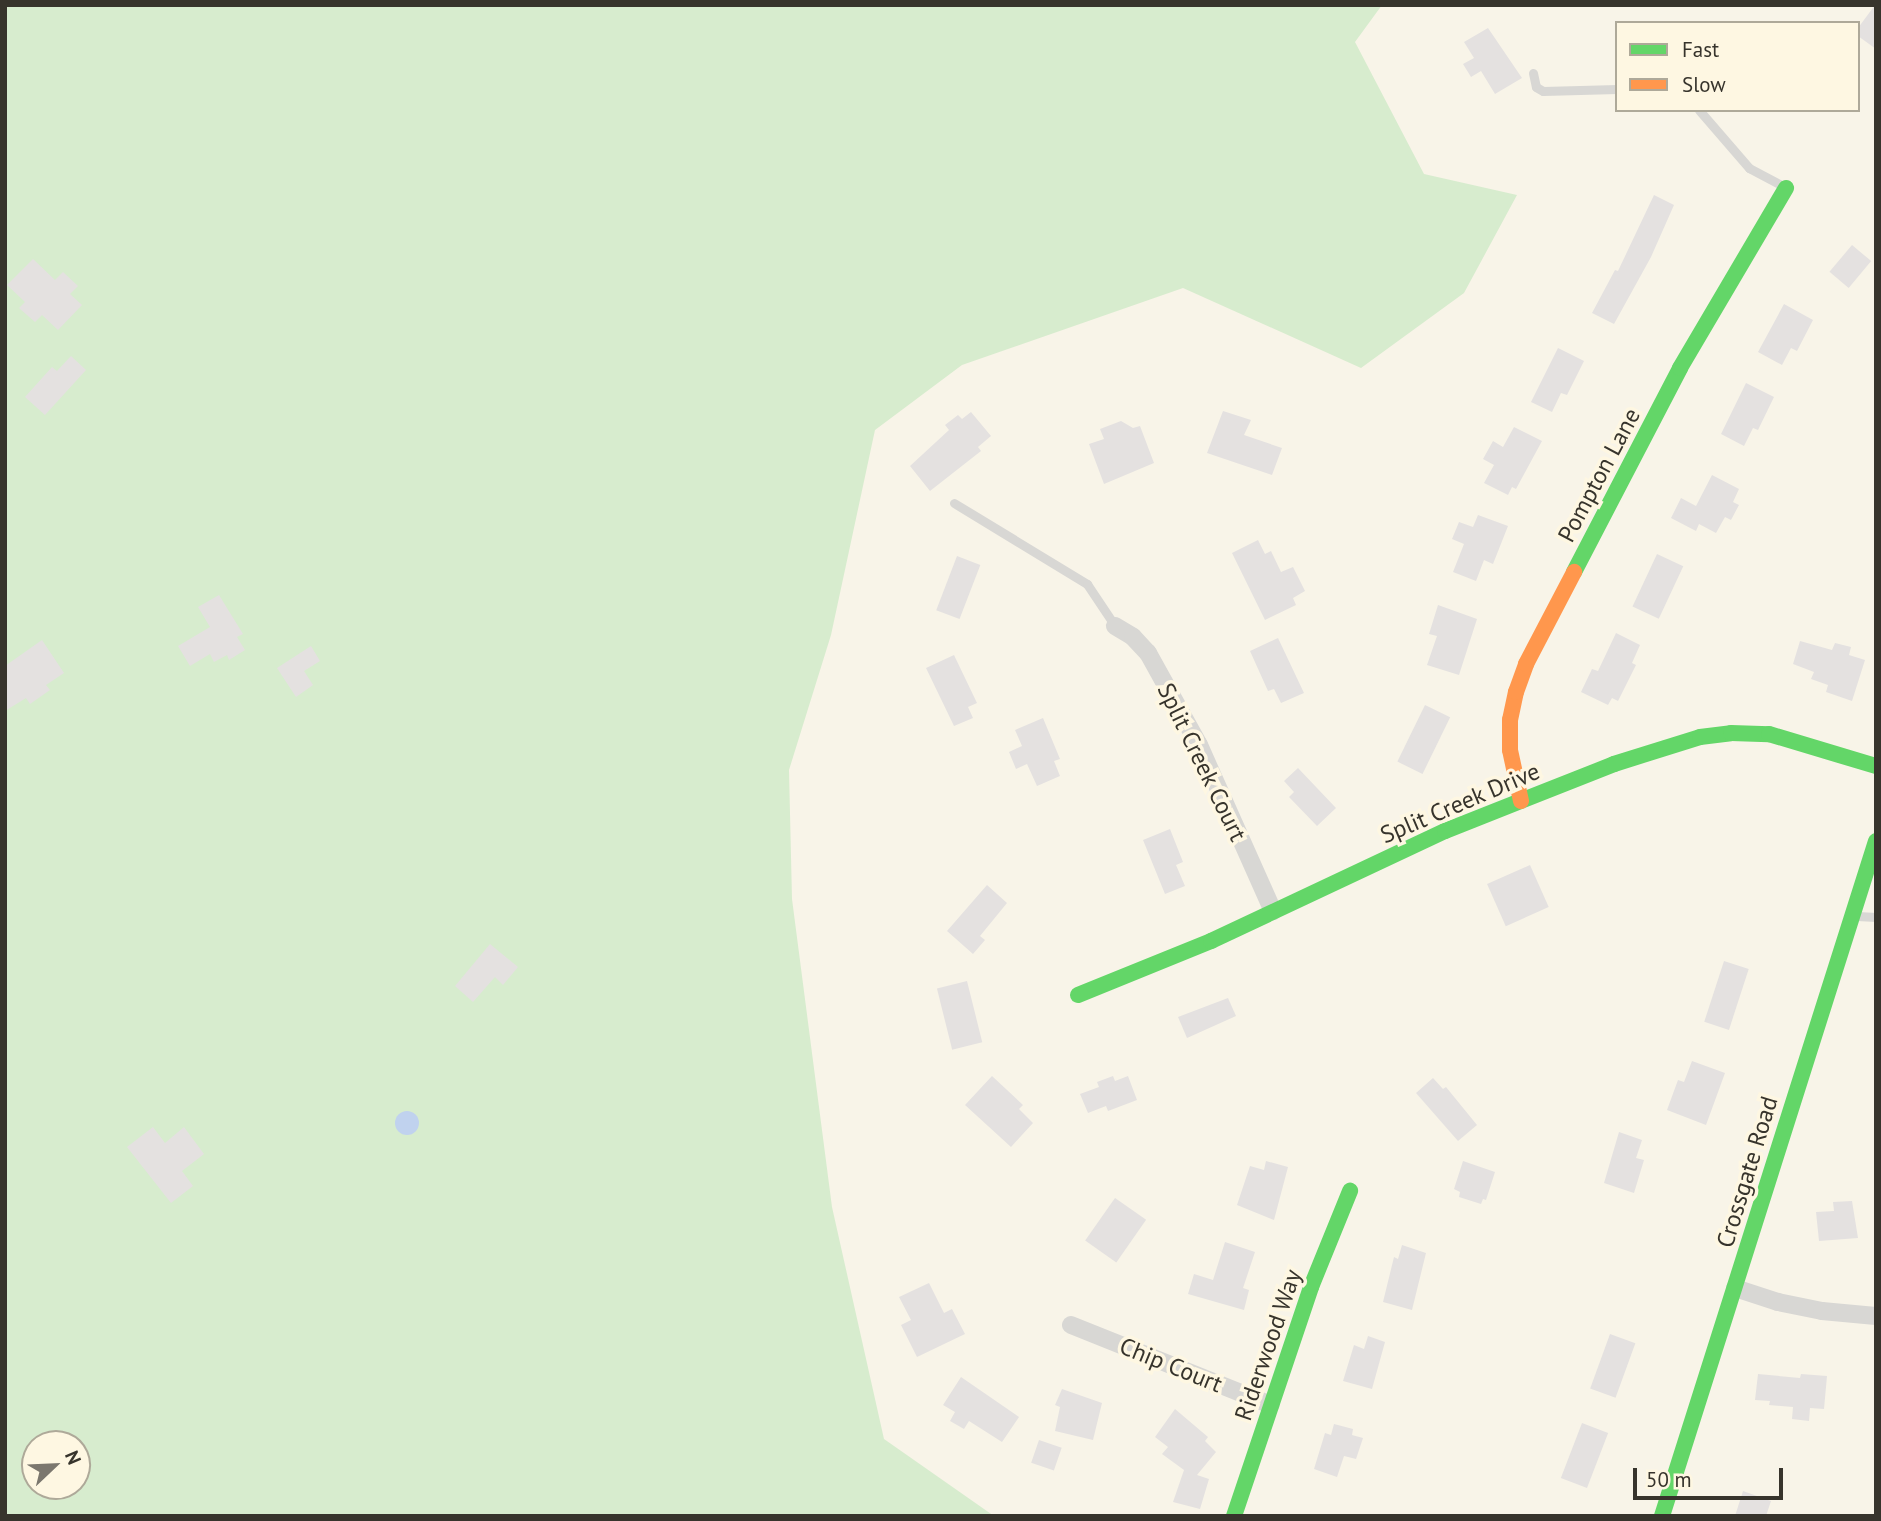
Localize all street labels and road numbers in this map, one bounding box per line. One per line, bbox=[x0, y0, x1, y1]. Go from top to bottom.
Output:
street label: Pompton Lane bbox=[1552, 403, 1646, 547]
street label: Split Creek Court bbox=[1151, 678, 1253, 846]
street label: Split Creek Drive bbox=[1376, 756, 1544, 850]
street label: Crossgate Road bbox=[1710, 1093, 1784, 1251]
street label: Riderwood Way bbox=[1229, 1265, 1307, 1425]
street label: Chip Court bbox=[1115, 1331, 1227, 1399]

